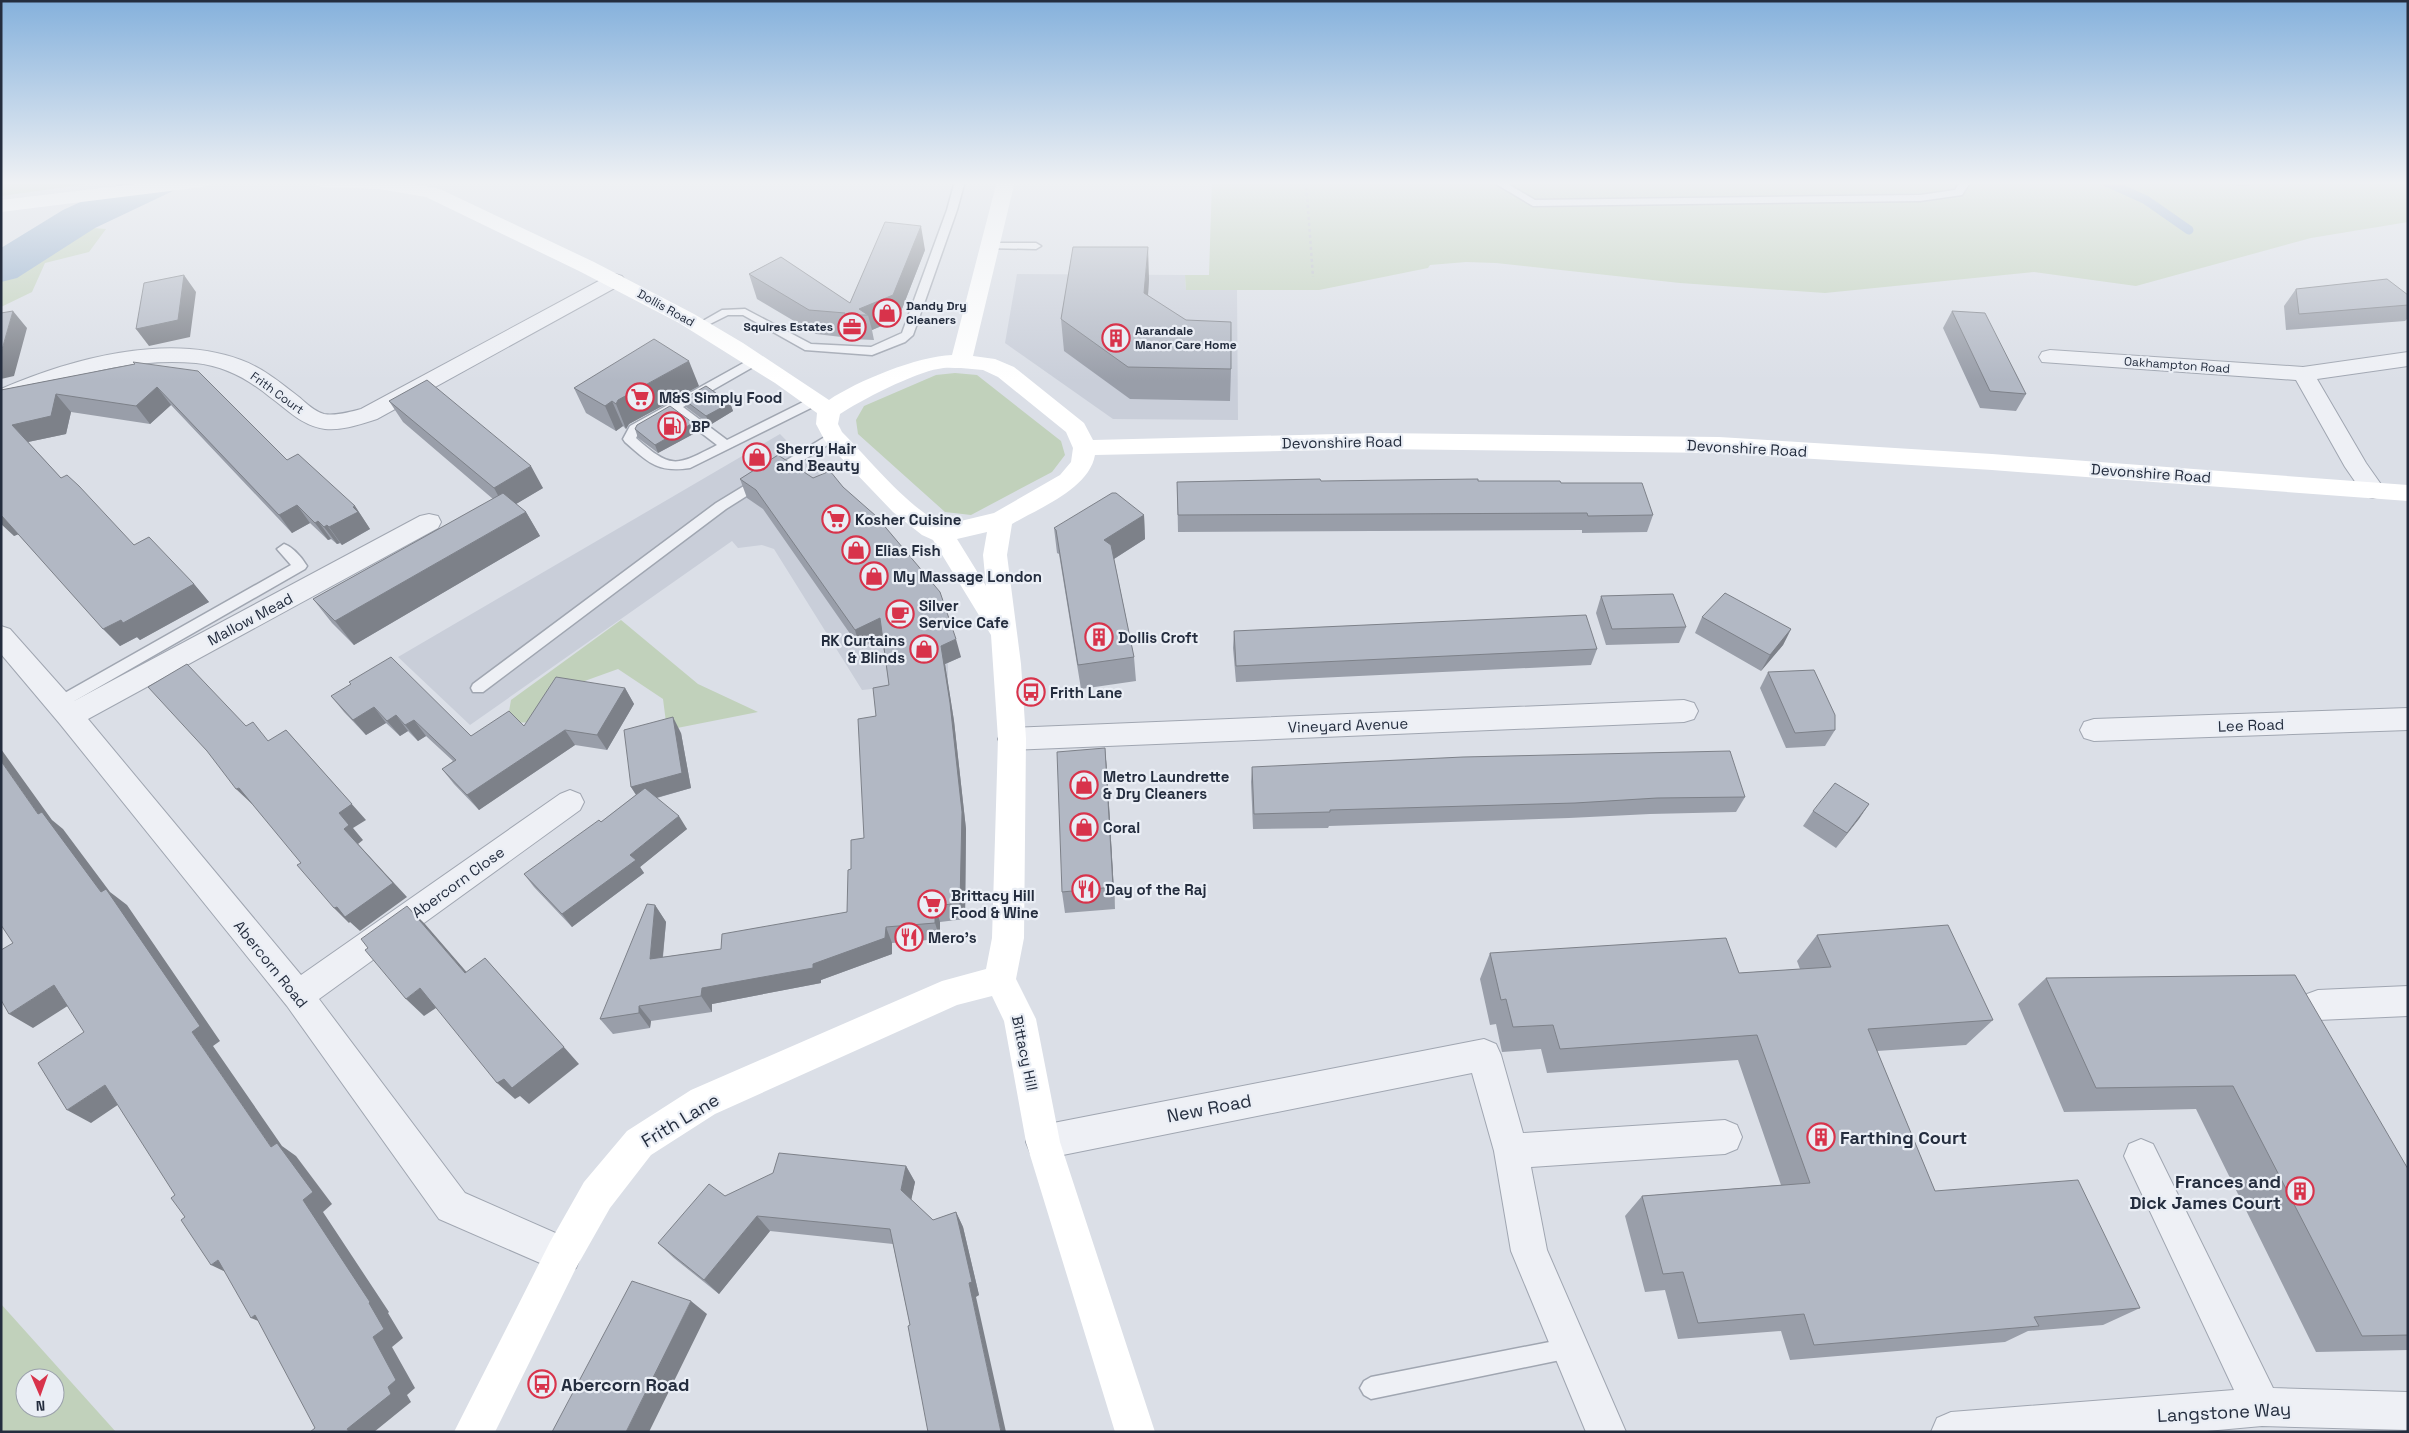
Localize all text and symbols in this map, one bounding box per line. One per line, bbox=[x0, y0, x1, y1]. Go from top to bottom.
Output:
street label: Dollis Road bbox=[635, 286, 697, 330]
shop icon: Dandy Dry Cleaners bbox=[872, 298, 902, 328]
place label: Dandy Dry Cleaners bbox=[906, 298, 967, 328]
office icon: Squires Estates bbox=[837, 312, 867, 342]
place label: Squires Estates bbox=[743, 319, 833, 335]
building icon: Aarandale Manor Care Home bbox=[1101, 323, 1131, 353]
place label: Aarandale Manor Care Home bbox=[1135, 323, 1237, 353]
street label: Oakhampton Road bbox=[2124, 353, 2230, 377]
street label: Frith Court bbox=[247, 368, 307, 418]
supermarket icon: M&S Simply Food bbox=[625, 382, 655, 412]
place label: M&S Simply Food bbox=[659, 388, 782, 407]
fuel station icon: BP bbox=[657, 411, 687, 441]
place label: BP bbox=[691, 417, 710, 436]
street label: Devonshire Road bbox=[1282, 431, 1402, 453]
street label: Devonshire Road bbox=[1686, 435, 1808, 461]
place label: Sherry Hair and Beauty bbox=[776, 439, 860, 475]
shop icon: Sherry Hair and Beauty bbox=[742, 442, 772, 472]
street label: Devonshire Road bbox=[2090, 459, 2212, 487]
supermarket icon: Kosher Cuisine bbox=[821, 504, 851, 534]
place label: Kosher Cuisine bbox=[855, 510, 962, 529]
shop icon: Elias Fish bbox=[841, 535, 871, 565]
place label: Elias Fish bbox=[875, 541, 941, 560]
shop icon: My Massage London bbox=[859, 561, 889, 591]
place label: My Massage London bbox=[893, 567, 1042, 586]
street label: Mallow Mead bbox=[204, 589, 296, 649]
place label: Silver Service Cafe bbox=[919, 596, 1009, 632]
cafe icon: Silver Service Cafe bbox=[885, 599, 915, 629]
building icon: Dollis Croft bbox=[1084, 622, 1114, 652]
place label: Dollis Croft bbox=[1118, 628, 1198, 647]
place label: RK Curtains & Blinds bbox=[821, 631, 905, 667]
shop icon: RK Curtains & Blinds bbox=[909, 634, 939, 664]
bus stop icon: Frith Lane bbox=[1016, 677, 1046, 707]
place label: Frith Lane bbox=[1050, 683, 1123, 702]
street label: Vineyard Avenue bbox=[1287, 713, 1409, 737]
street label: Lee Road bbox=[2217, 714, 2285, 736]
place label: Metro Laundrette & Dry Cleaners bbox=[1103, 767, 1230, 803]
shop icon: Metro Laundrette & Dry Cleaners bbox=[1069, 770, 1099, 800]
shop icon: Coral bbox=[1069, 812, 1099, 842]
place label: Coral bbox=[1103, 818, 1140, 837]
street label: Abercorn Close bbox=[408, 842, 508, 922]
restaurant icon: Day of the Raj bbox=[1071, 874, 1101, 904]
place label: Day of the Raj bbox=[1105, 880, 1207, 899]
place label: Brittacy Hill Food & Wine bbox=[951, 886, 1039, 922]
supermarket icon: Brittacy Hill Food & Wine bbox=[917, 889, 947, 919]
street label: Abercorn Road bbox=[230, 916, 312, 1012]
restaurant icon: Mero's bbox=[894, 922, 924, 952]
place label: Mero's bbox=[928, 928, 977, 947]
street label: Bittacy Hill bbox=[1008, 1014, 1042, 1092]
street label: Frith Lane bbox=[637, 1088, 723, 1152]
street label: New Road bbox=[1165, 1089, 1253, 1127]
building icon: Farthing Court bbox=[1806, 1122, 1836, 1152]
place label: Farthing Court bbox=[1840, 1126, 1967, 1149]
place label: Frances and Dick James Court bbox=[2129, 1170, 2281, 1214]
building icon: Frances and Dick James Court bbox=[2285, 1176, 2315, 1206]
north arrow bbox=[15, 1368, 65, 1418]
bus stop icon: Abercorn Road bbox=[527, 1369, 557, 1399]
place label: Abercorn Road bbox=[561, 1373, 690, 1396]
text: N bbox=[35, 1397, 45, 1415]
street label: Langstone Way bbox=[2156, 1397, 2292, 1427]

